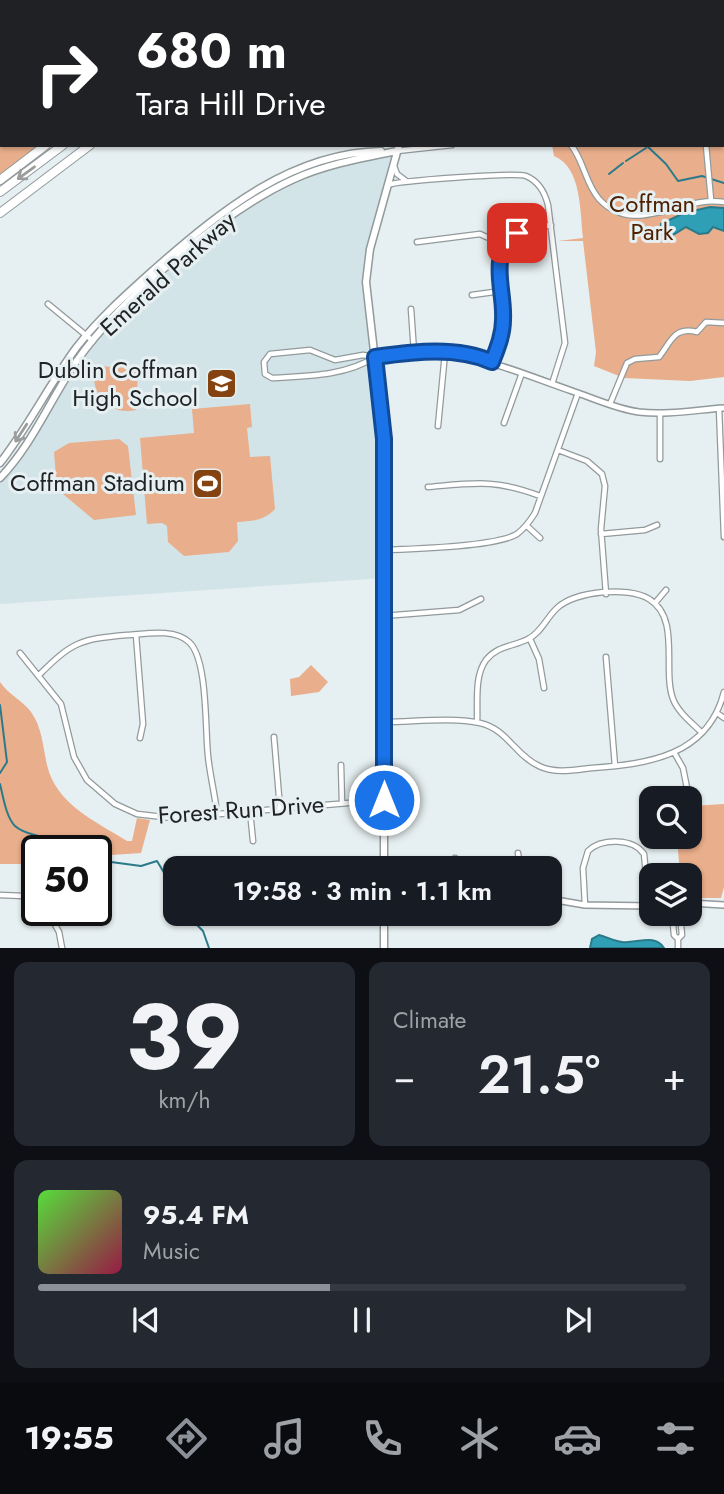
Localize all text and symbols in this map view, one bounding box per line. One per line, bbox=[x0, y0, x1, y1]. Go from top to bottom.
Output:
text: 680 m bbox=[136, 16, 287, 86]
icon: right bbox=[21, 28, 112, 119]
text: Tara Hill Drive bbox=[136, 81, 326, 127]
one-way arrow bbox=[17, 166, 36, 180]
park label: Coffman Park bbox=[609, 186, 695, 249]
street label: Emerald Parkway bbox=[92, 203, 244, 344]
pin bbox=[487, 203, 547, 263]
icon: arrive bbox=[498, 214, 536, 252]
place label: Dublin Coffman High School bbox=[38, 352, 198, 415]
school or university icon: Dublin Coffman High School bbox=[204, 367, 238, 401]
one-way arrow bbox=[14, 423, 28, 442]
place label: Coffman Stadium bbox=[10, 465, 185, 500]
sports icon: Coffman Stadium bbox=[191, 466, 225, 500]
position arrow bbox=[347, 763, 421, 837]
street label: Forest Run Drive bbox=[157, 786, 325, 833]
map controls bbox=[639, 786, 702, 926]
button: search bbox=[639, 786, 702, 849]
speed limit sign: 50 bbox=[21, 835, 112, 926]
button: layers bbox=[639, 863, 702, 926]
text: 19:58 · 3 min · 1.1 km bbox=[233, 872, 492, 910]
text: 39 bbox=[126, 972, 243, 1103]
text: Climate bbox=[393, 1003, 466, 1037]
text: 21.5° bbox=[478, 1037, 600, 1113]
text: − bbox=[393, 1049, 415, 1104]
text: + bbox=[663, 1049, 686, 1104]
text: km/h bbox=[159, 1083, 210, 1117]
text: 95.4 FM bbox=[143, 1196, 249, 1234]
text: Music bbox=[143, 1234, 200, 1268]
icon: previous bbox=[127, 1301, 165, 1339]
icon: pause bbox=[343, 1301, 381, 1339]
icon: next bbox=[559, 1301, 597, 1339]
icon: directions bbox=[162, 1414, 211, 1463]
icon: music bbox=[260, 1414, 309, 1463]
icon: phone bbox=[358, 1414, 407, 1463]
icon: climate bbox=[455, 1414, 504, 1463]
icon: car bbox=[553, 1414, 602, 1463]
icon: filters bbox=[651, 1414, 700, 1463]
text: 19:55 bbox=[24, 1415, 114, 1461]

